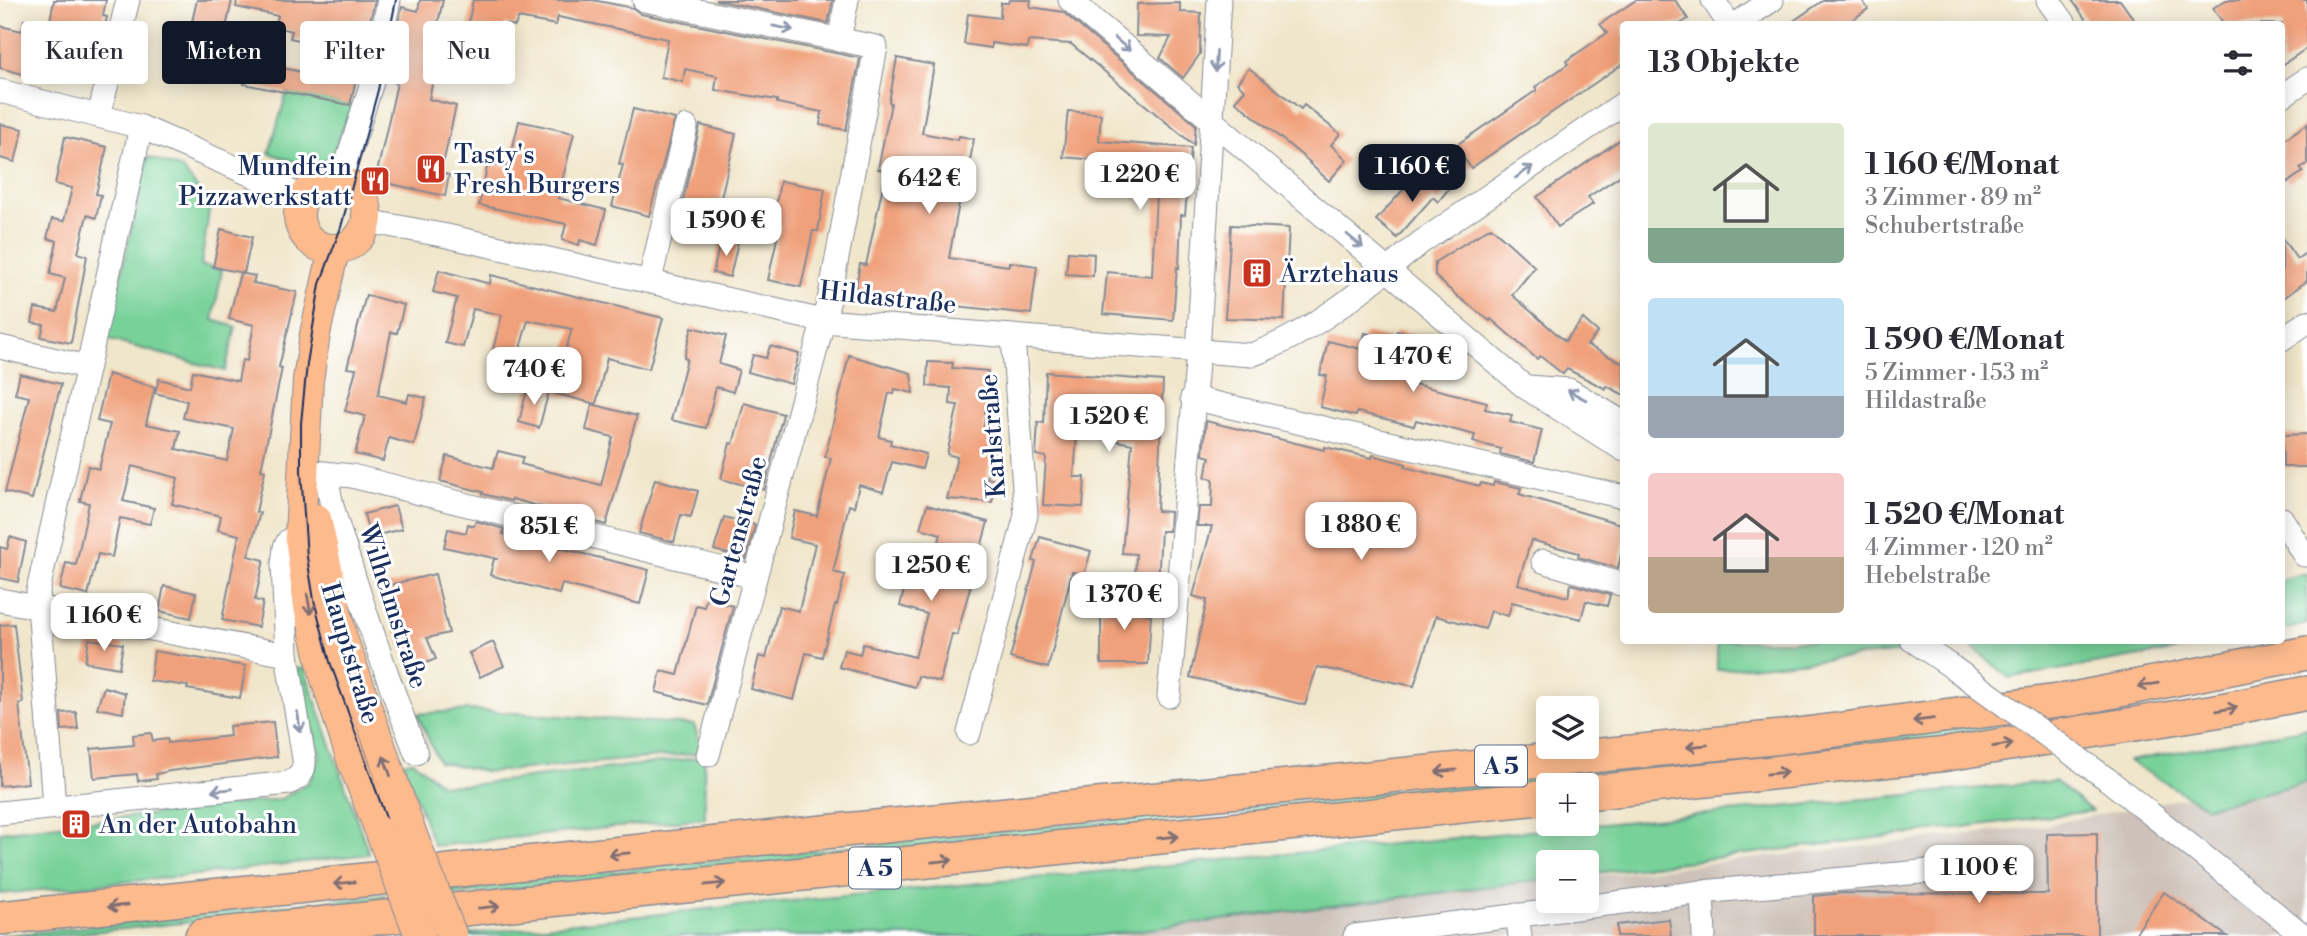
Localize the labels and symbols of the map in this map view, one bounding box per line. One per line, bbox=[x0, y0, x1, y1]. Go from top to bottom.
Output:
one-way arrow bbox=[771, 22, 794, 36]
one-way arrow bbox=[1113, 36, 1131, 52]
one-way arrow bbox=[1209, 49, 1222, 72]
place label: Tasty's Fresh Burgers bbox=[454, 139, 620, 201]
pin: 1 160 € bbox=[1347, 144, 1477, 204]
place label: Mundfein Pizzawerkstatt bbox=[178, 151, 352, 213]
restaurant icon: Tasty's Fresh Burgers bbox=[414, 152, 448, 186]
pin: 1 220 € bbox=[1075, 152, 1205, 212]
pin: 642 € bbox=[880, 156, 978, 216]
restaurant icon: Mundfein Pizzawerkstatt bbox=[358, 164, 392, 198]
one-way arrow bbox=[1514, 165, 1533, 179]
pin: 1 590 € bbox=[661, 198, 791, 258]
one-way arrow bbox=[1346, 233, 1364, 249]
building icon: Ärztehaus bbox=[1240, 256, 1274, 290]
place label: Ärztehaus bbox=[1279, 257, 1399, 290]
street label: Hildastraße bbox=[818, 275, 958, 321]
pin: 1 470 € bbox=[1348, 334, 1478, 394]
pin: 740 € bbox=[485, 348, 583, 407]
street label: Karlstraße bbox=[973, 373, 1013, 499]
one-way arrow bbox=[1568, 388, 1588, 402]
pin: 1 520 € bbox=[1044, 394, 1174, 454]
street label: Gartenstraße bbox=[703, 452, 774, 610]
pin: 1 880 € bbox=[1296, 503, 1426, 562]
pin: 851 € bbox=[500, 504, 598, 564]
street label: Wilhelmstraße bbox=[351, 519, 435, 692]
pin: 1 250 € bbox=[866, 544, 996, 603]
pin: 1 370 € bbox=[1059, 572, 1189, 632]
street label: Hauptstraße bbox=[313, 579, 387, 728]
one-way arrow bbox=[303, 592, 316, 615]
pin: 1 160 € bbox=[39, 594, 169, 653]
one-way arrow bbox=[2137, 679, 2160, 692]
one-way arrow bbox=[2215, 701, 2238, 715]
one-way arrow bbox=[292, 710, 305, 733]
one-way arrow bbox=[1912, 713, 1935, 726]
one-way arrow bbox=[1991, 738, 2014, 751]
one-way arrow bbox=[1686, 739, 1709, 752]
road number: A 5 bbox=[1475, 746, 1527, 786]
one-way arrow bbox=[380, 756, 392, 778]
one-way arrow bbox=[1436, 765, 1458, 778]
one-way arrow bbox=[1765, 766, 1788, 779]
one-way arrow bbox=[211, 783, 233, 796]
building icon: An der Autobahn bbox=[59, 807, 93, 841]
place label: An der Autobahn bbox=[98, 809, 297, 841]
one-way arrow bbox=[1156, 831, 1179, 844]
pin: 1 100 € bbox=[1914, 846, 2044, 905]
one-way arrow bbox=[608, 848, 631, 861]
road number: A 5 bbox=[849, 848, 901, 888]
one-way arrow bbox=[930, 854, 953, 867]
one-way arrow bbox=[333, 876, 356, 889]
one-way arrow bbox=[704, 877, 726, 890]
one-way arrow bbox=[107, 900, 130, 913]
one-way arrow bbox=[477, 900, 500, 913]

